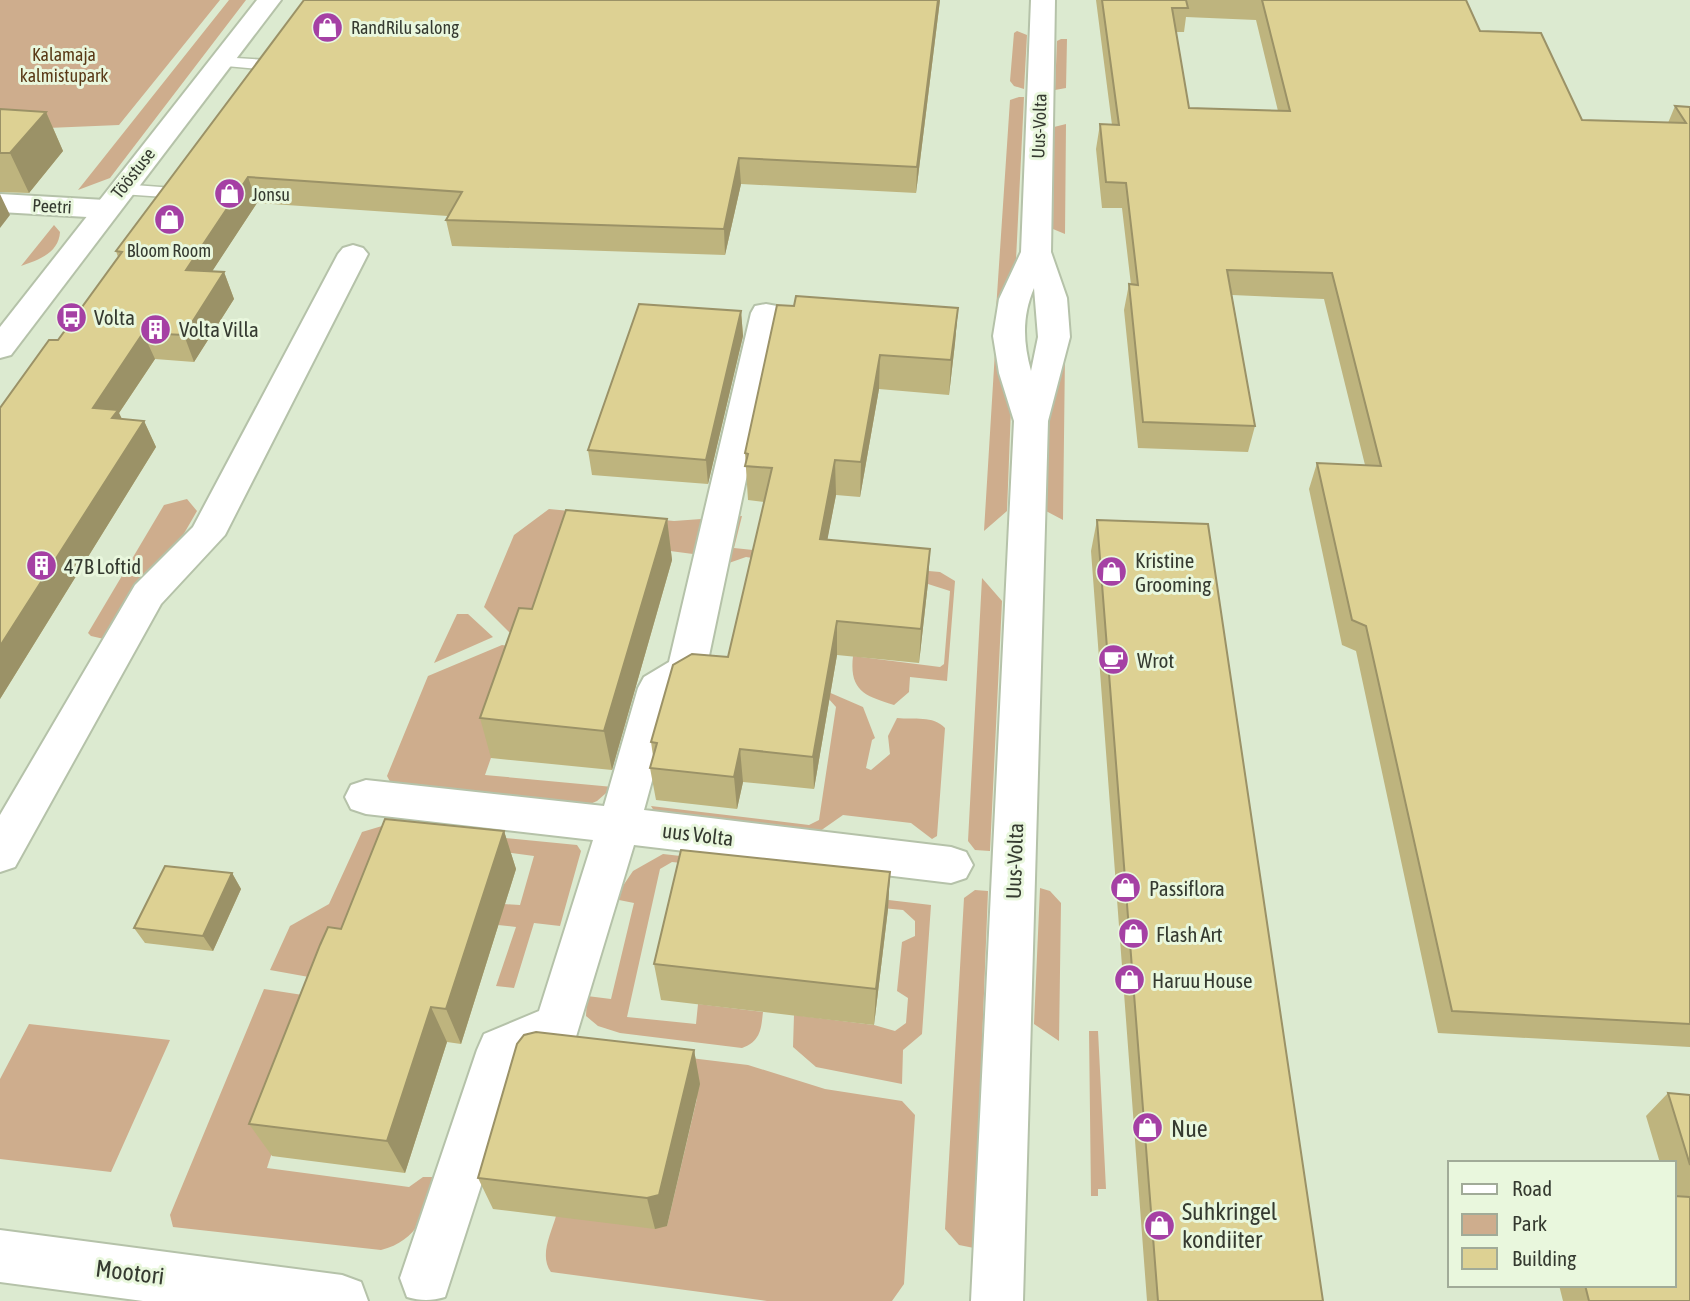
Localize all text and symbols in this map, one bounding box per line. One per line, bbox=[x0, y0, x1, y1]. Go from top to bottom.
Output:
shop icon: RandRilu salong bbox=[311, 10, 345, 44]
place label: RandRilu salong bbox=[351, 17, 459, 38]
park label: Kalamaja kalmistupark bbox=[20, 44, 108, 86]
street label: Uus-Volta bbox=[1027, 93, 1051, 159]
street label: Tööstuse bbox=[107, 143, 159, 203]
shop icon: Jonsu bbox=[212, 177, 246, 211]
place label: Jonsu bbox=[252, 184, 290, 205]
street label: Peetri bbox=[32, 194, 72, 218]
shop icon: Bloom Room bbox=[152, 203, 186, 237]
place label: Bloom Room bbox=[127, 240, 211, 261]
bus stop icon: Volta bbox=[54, 300, 88, 334]
place label: Volta bbox=[94, 305, 135, 329]
building icon: Volta Villa bbox=[139, 312, 173, 346]
place label: Volta Villa bbox=[179, 317, 259, 341]
place label: Kristine Grooming bbox=[1135, 548, 1211, 596]
building icon: 47B Loftid bbox=[24, 549, 58, 583]
place label: 47B Loftid bbox=[64, 554, 141, 578]
shop icon: Kristine Grooming bbox=[1095, 555, 1129, 589]
cafe icon: Wrot bbox=[1097, 643, 1131, 677]
place label: Wrot bbox=[1137, 648, 1174, 672]
street label: uus Volta bbox=[661, 818, 735, 850]
street label: Uus-Volta bbox=[1001, 823, 1027, 899]
shop icon: Passiflora bbox=[1109, 871, 1143, 905]
place label: Passiflora bbox=[1149, 876, 1225, 900]
shop icon: Flash Art bbox=[1116, 917, 1150, 951]
place label: Flash Art bbox=[1156, 922, 1223, 946]
shop icon: Haruu House bbox=[1112, 963, 1146, 997]
place label: Haruu House bbox=[1152, 968, 1253, 992]
shop icon: Nue bbox=[1131, 1111, 1165, 1145]
place label: Nue bbox=[1171, 1115, 1208, 1142]
legend bbox=[1448, 1161, 1676, 1287]
text: Road bbox=[1512, 1176, 1552, 1200]
place label: Suhkringel kondiiter bbox=[1182, 1198, 1278, 1253]
shop icon: Suhkringel kondiiter bbox=[1142, 1208, 1176, 1242]
text: Park bbox=[1512, 1211, 1547, 1235]
text: Building bbox=[1512, 1246, 1576, 1270]
street label: Mootori bbox=[94, 1254, 166, 1290]

